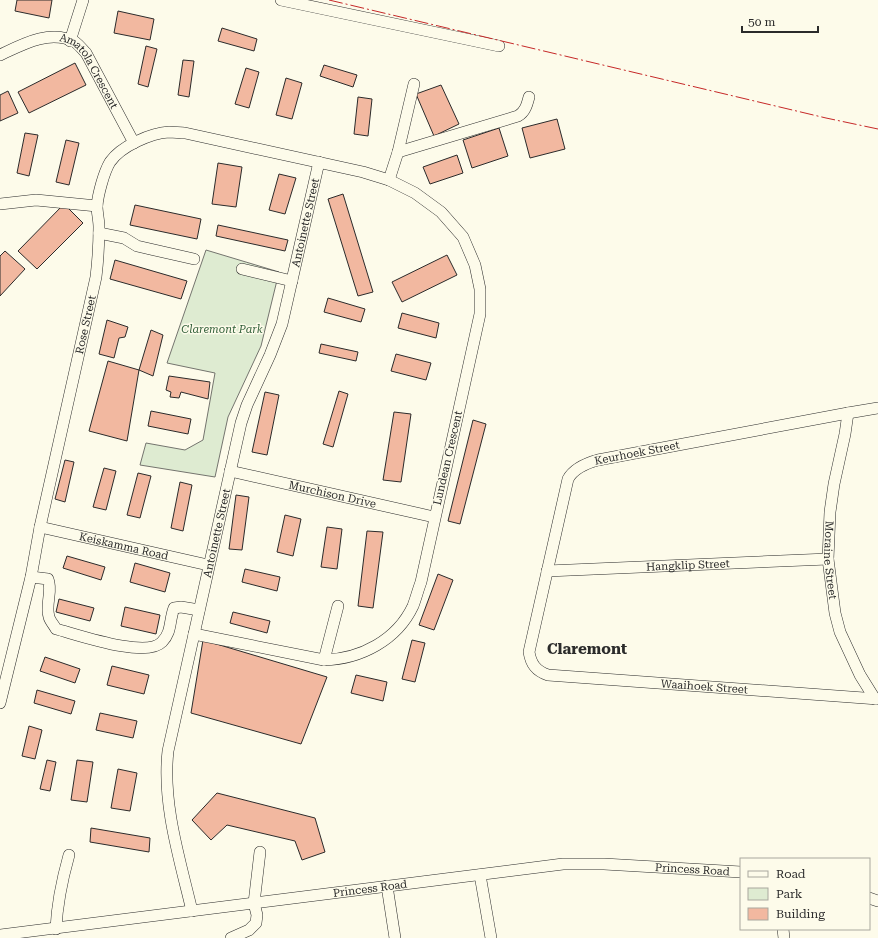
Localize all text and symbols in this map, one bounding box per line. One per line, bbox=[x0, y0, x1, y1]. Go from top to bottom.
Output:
scale bar bbox=[742, 8, 818, 34]
text: 50 m bbox=[748, 15, 775, 29]
street label: Amatola Crescent bbox=[58, 31, 121, 111]
street label: Antoinette Street bbox=[289, 177, 322, 268]
street label: Rose Street bbox=[72, 294, 98, 355]
park label: Claremont Park bbox=[181, 323, 263, 336]
street label: Lundean Crescent bbox=[431, 409, 465, 507]
street label: Keurhoek Street bbox=[593, 438, 681, 468]
street label: Murchison Drive bbox=[287, 478, 377, 510]
street label: Antoinette Street bbox=[200, 487, 233, 579]
street label: Moraine Street bbox=[822, 521, 840, 600]
street label: Keiskamma Road bbox=[78, 530, 170, 562]
street label: Hangklip Street bbox=[646, 557, 730, 573]
district label: Claremont bbox=[547, 640, 627, 658]
street label: Waaihoek Street bbox=[660, 677, 748, 696]
legend bbox=[740, 858, 870, 930]
street label: Princess Road bbox=[655, 860, 730, 878]
text: Road bbox=[776, 867, 806, 881]
street label: Princess Road bbox=[332, 877, 408, 899]
text: Park bbox=[776, 887, 803, 901]
text: Building bbox=[776, 907, 825, 921]

